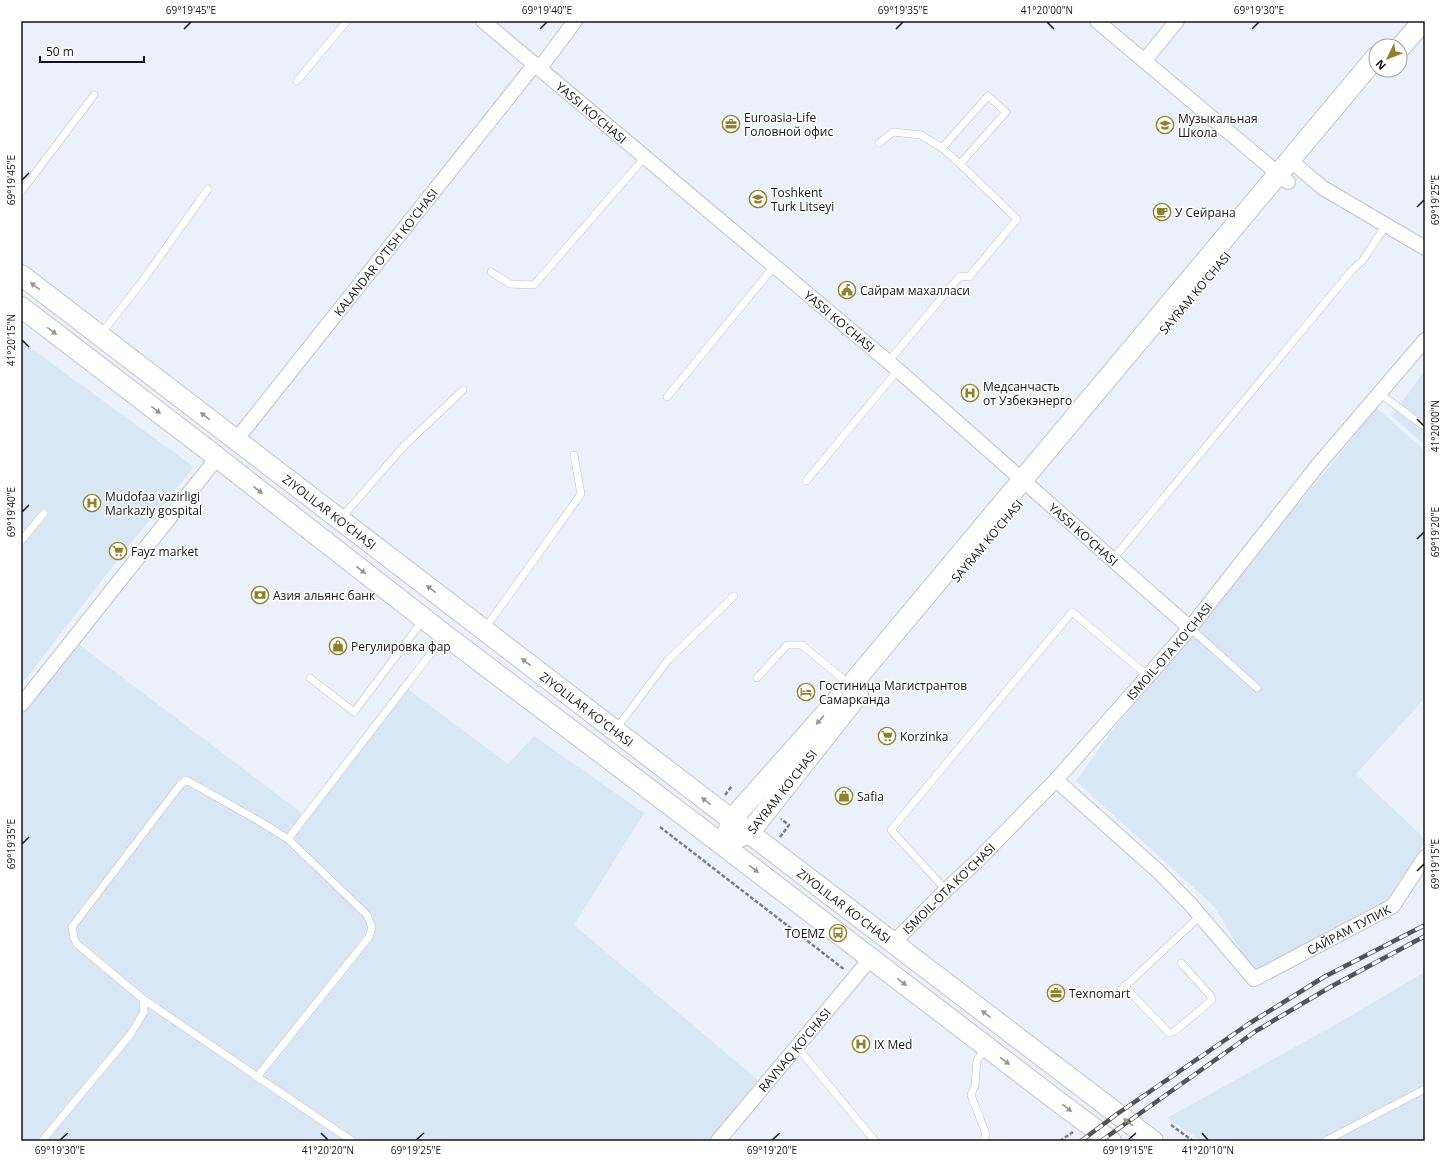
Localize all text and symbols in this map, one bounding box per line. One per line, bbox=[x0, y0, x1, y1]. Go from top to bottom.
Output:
text: 69°19'45"E bbox=[166, 3, 216, 17]
text: 69°19'40"E bbox=[522, 3, 572, 17]
text: 69°19'35"E bbox=[878, 3, 928, 17]
text: 41°20'00"N bbox=[1021, 3, 1073, 17]
text: 69°19'30"E bbox=[1234, 3, 1284, 17]
scale bar bbox=[40, 38, 144, 64]
north arrow bbox=[1368, 38, 1408, 78]
text: 50 m bbox=[46, 43, 74, 60]
text: N bbox=[1372, 57, 1389, 74]
street label: YASSI KO'CHASI bbox=[553, 78, 631, 147]
place label: Euroasia-Life Головной офис bbox=[744, 109, 833, 140]
place label: Музыкальная Школа bbox=[1178, 110, 1258, 141]
office icon: Euroasia-Life Головной офис bbox=[721, 114, 741, 134]
school or university icon: Музыкальная Школа bbox=[1155, 115, 1175, 135]
text: 69°19'45"E bbox=[4, 155, 18, 205]
text: 69°19'25"E bbox=[1428, 175, 1442, 225]
place label: Toshkent Turk Litseyi bbox=[771, 184, 834, 215]
street label: KALANDAR O'TISH KO'CHASI bbox=[329, 185, 441, 319]
school or university icon: Toshkent Turk Litseyi bbox=[748, 189, 768, 209]
cafe icon: У Сейрана bbox=[1152, 202, 1172, 222]
place label: У Сейрана bbox=[1175, 204, 1236, 221]
street label: SAYRAM KO'CHASI bbox=[1155, 248, 1235, 338]
public building icon: Сайрам махалласи bbox=[837, 280, 857, 300]
one-way arrow bbox=[30, 282, 41, 290]
place label: Сайрам махалласи bbox=[860, 282, 970, 299]
street label: YASSI KO'CHASI bbox=[801, 286, 879, 356]
text: 41°20'15"N bbox=[4, 314, 18, 366]
one-way arrow bbox=[47, 327, 58, 335]
place label: Медсанчасть от Узбекэнерго bbox=[983, 378, 1072, 409]
hospital icon: Медсанчасть от Узбекэнерго bbox=[960, 383, 980, 403]
text: 41°20'00"N bbox=[1428, 400, 1442, 452]
one-way arrow bbox=[150, 405, 161, 414]
one-way arrow bbox=[199, 412, 210, 420]
street label: ZIYOLILAR KO'CHASI bbox=[279, 470, 380, 553]
one-way arrow bbox=[253, 485, 263, 493]
text: 69°19'40"E bbox=[4, 487, 18, 537]
place label: Mudofaa vazirligi Markaziy gospital bbox=[105, 488, 202, 519]
hospital icon: Mudofaa vazirligi Markaziy gospital bbox=[82, 493, 102, 513]
street label: SAYRAM KO'CHASI bbox=[947, 496, 1027, 586]
street label: YASSI KO'CHASI bbox=[1045, 499, 1122, 569]
text: 69°19'20"E bbox=[1428, 507, 1442, 557]
supermarket icon: Fayz market bbox=[108, 541, 128, 561]
place label: Fayz market bbox=[131, 543, 199, 560]
one-way arrow bbox=[355, 565, 366, 574]
bank icon: Азия альянс банк bbox=[250, 585, 270, 605]
one-way arrow bbox=[425, 585, 436, 593]
place label: Азия альянс банк bbox=[273, 587, 376, 604]
street label: ISMOIL-OTA KO'CHASI bbox=[1122, 599, 1216, 703]
shop icon: Регулировка фар bbox=[328, 636, 348, 656]
place label: Регулировка фар bbox=[351, 638, 451, 655]
one-way arrow bbox=[520, 657, 531, 666]
street label: ZIYOLILAR KO'CHASI bbox=[537, 667, 637, 750]
place label: Гостиница Магистрантов Самарканда bbox=[819, 677, 967, 708]
hotel icon: Гостиница Магистрантов Самарканда bbox=[796, 682, 816, 702]
one-way arrow bbox=[815, 714, 824, 725]
supermarket icon: Korzinka bbox=[877, 726, 897, 746]
place label: Korzinka bbox=[900, 728, 948, 745]
street label: SAYRAM KO'CHASI bbox=[743, 746, 820, 837]
shop icon: Safia bbox=[834, 786, 854, 806]
place label: Safia bbox=[857, 788, 884, 805]
one-way arrow bbox=[701, 796, 712, 805]
text: 69°19'35"E bbox=[4, 819, 18, 869]
street label: ISMOIL-OTA KO'CHASI bbox=[898, 839, 999, 938]
text: 69°19'15"E bbox=[1428, 839, 1442, 889]
street label: ZIYOLILAR KO'CHASI bbox=[794, 864, 895, 947]
one-way arrow bbox=[749, 865, 759, 873]
street label: САЙРАМ ТУПИК bbox=[1304, 900, 1394, 958]
bus stop icon: TOEMZ bbox=[828, 923, 848, 943]
place label: TOEMZ bbox=[785, 925, 825, 942]
one-way arrow bbox=[896, 978, 907, 986]
office icon: Texnomart bbox=[1046, 983, 1066, 1003]
place label: Texnomart bbox=[1069, 985, 1130, 1002]
street label: RAVNAQ KO'CHASI bbox=[754, 1004, 834, 1095]
one-way arrow bbox=[980, 1010, 991, 1018]
hospital icon: IX Med bbox=[851, 1034, 871, 1054]
place label: IX Med bbox=[874, 1036, 912, 1053]
one-way arrow bbox=[999, 1057, 1010, 1065]
one-way arrow bbox=[1061, 1104, 1072, 1113]
one-way arrow bbox=[1123, 1118, 1133, 1126]
text: 69°19'30"E bbox=[35, 1143, 85, 1157]
text: 41°20'20"N bbox=[302, 1143, 354, 1157]
text: 69°19'25"E bbox=[391, 1143, 441, 1157]
text: 69°19'20"E bbox=[747, 1143, 797, 1157]
text: 69°19'15"E bbox=[1103, 1143, 1153, 1157]
text: 41°20'10"N bbox=[1182, 1143, 1234, 1157]

